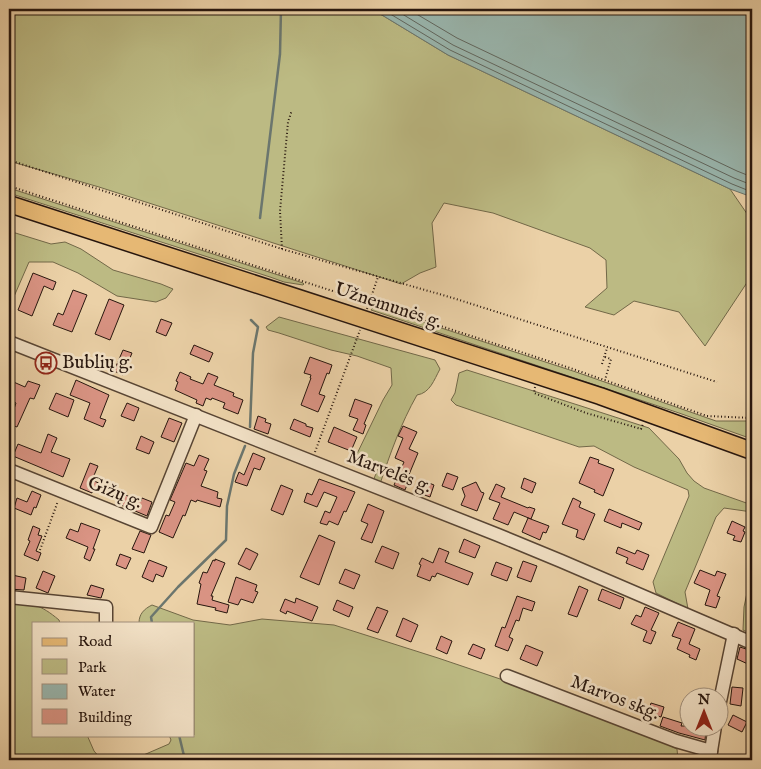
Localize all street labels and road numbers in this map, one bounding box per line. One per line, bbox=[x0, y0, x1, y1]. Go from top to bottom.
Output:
street label: Užnemunės g. bbox=[331, 277, 445, 335]
street label: Marvelės g. bbox=[343, 445, 435, 499]
street label: Gižų g. bbox=[84, 471, 146, 515]
street label: Marvos skg. bbox=[567, 670, 663, 726]

